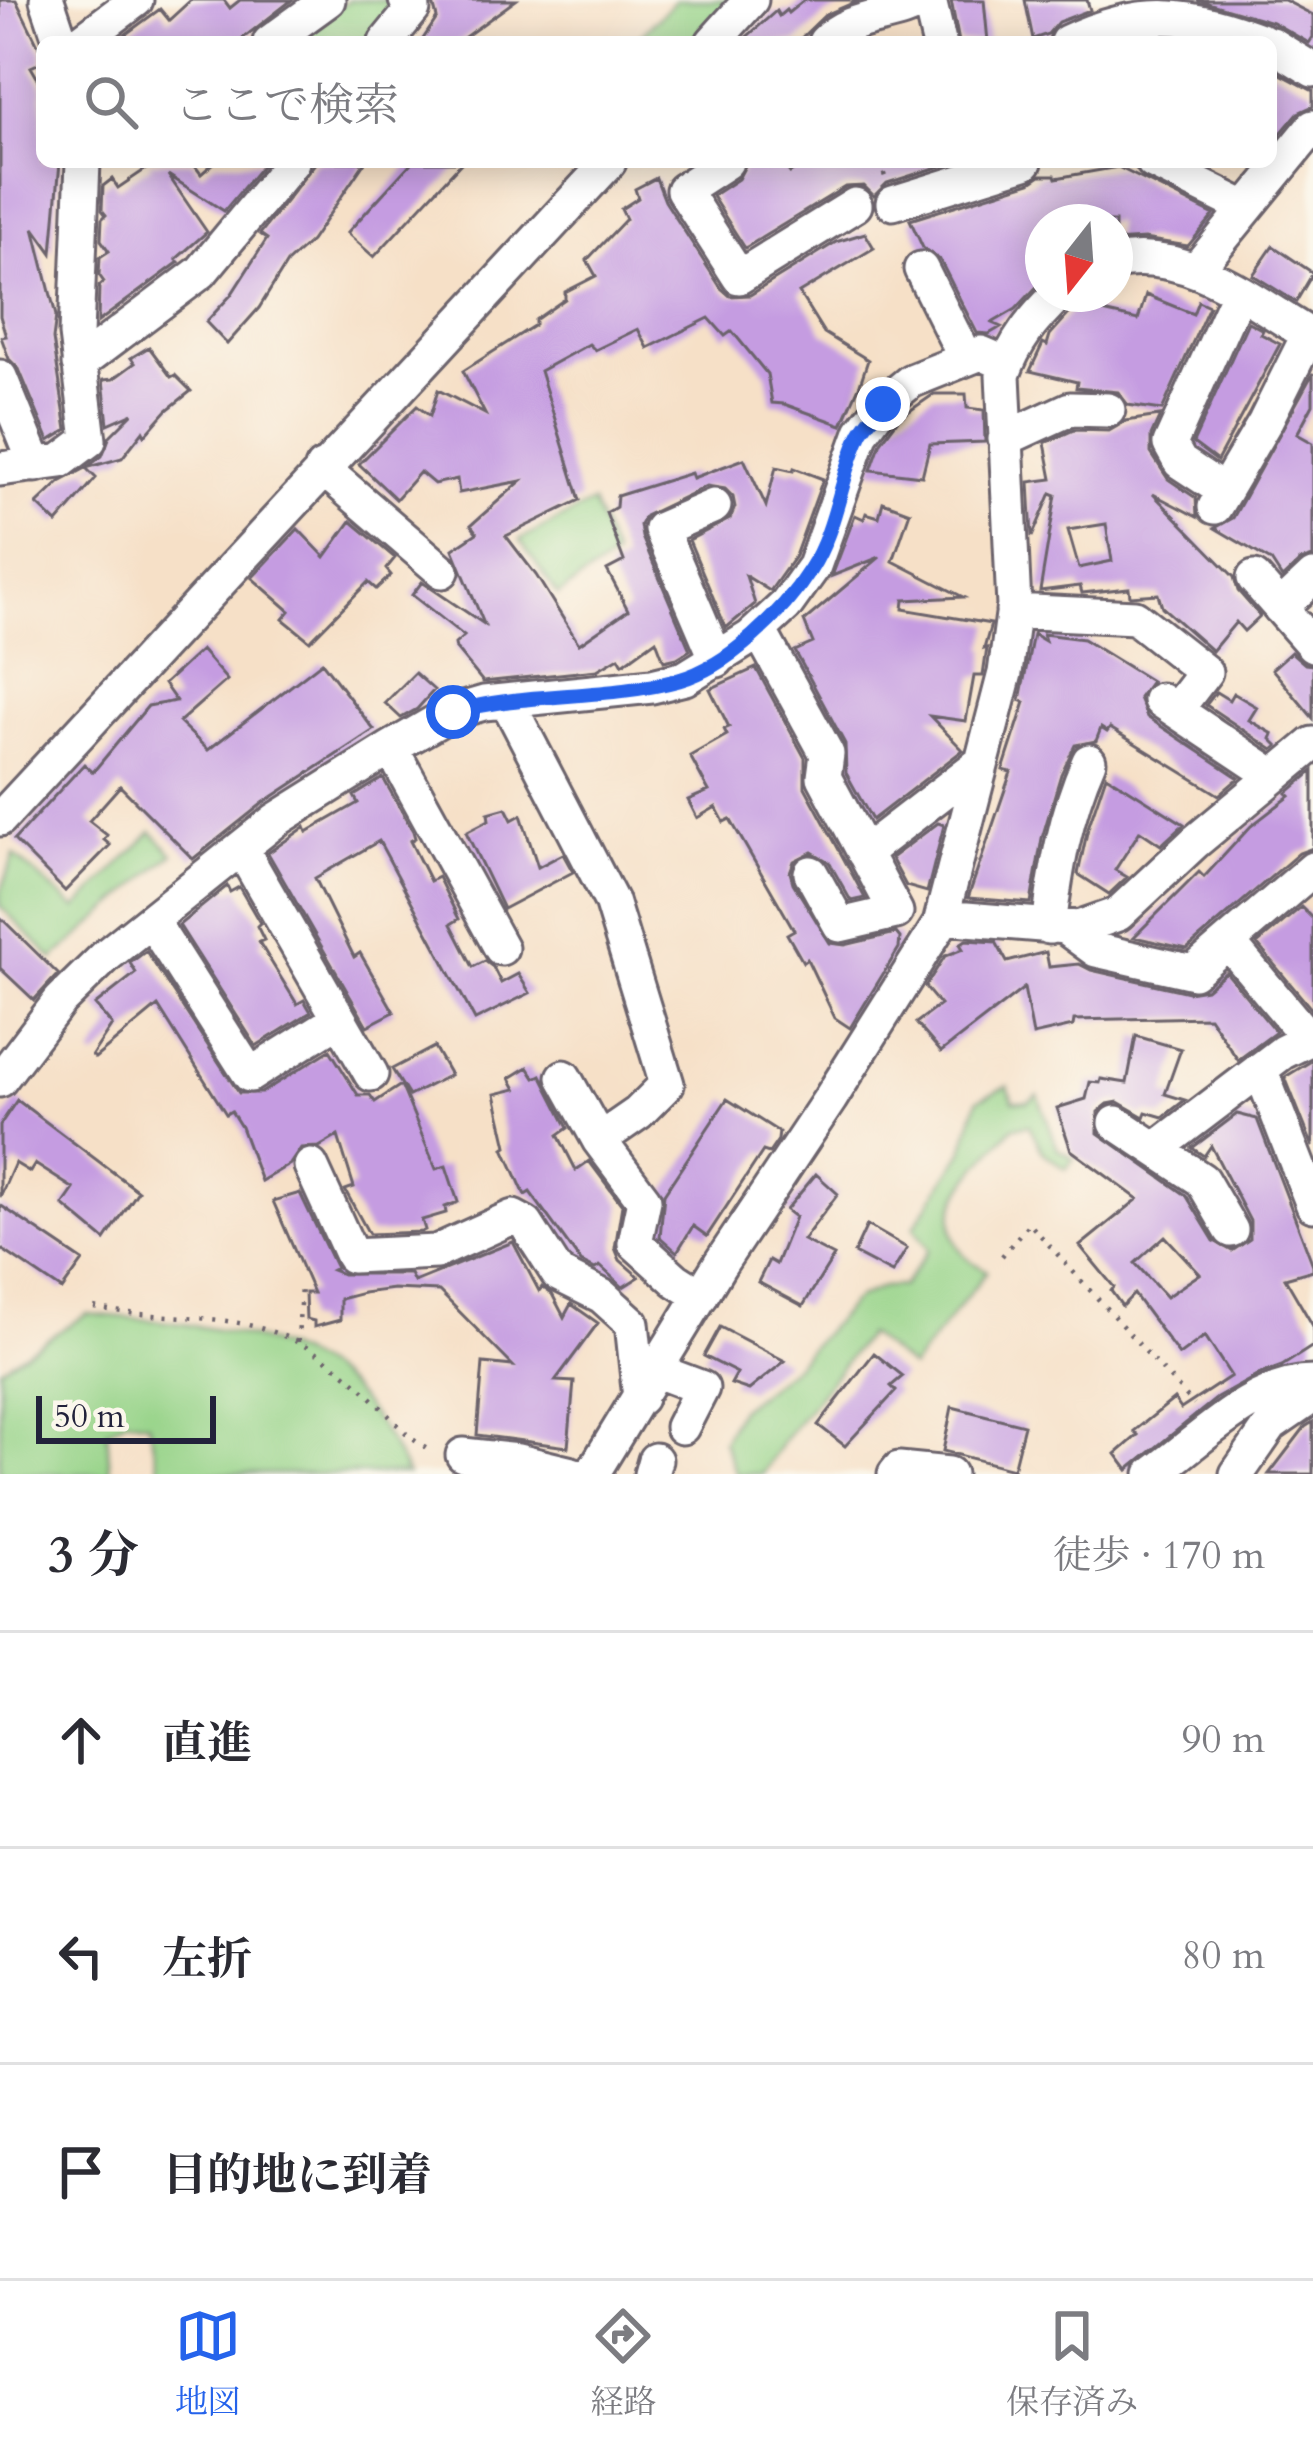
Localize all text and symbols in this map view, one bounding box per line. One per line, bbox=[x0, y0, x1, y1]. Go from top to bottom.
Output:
search box bbox=[36, 36, 1277, 168]
icon: search bbox=[78, 69, 144, 135]
text: ここで検索 bbox=[174, 75, 399, 136]
north arrow bbox=[1025, 204, 1133, 312]
route end bbox=[856, 377, 910, 431]
route start bbox=[426, 685, 480, 739]
scale bar bbox=[36, 1390, 216, 1443]
text: 50 m bbox=[54, 1394, 125, 1439]
text: 3 分 bbox=[48, 1521, 139, 1591]
text: 徒歩 · 170 m bbox=[1053, 1529, 1265, 1582]
icon: ahead bbox=[48, 1707, 114, 1773]
text: 直進 bbox=[162, 1713, 252, 1774]
text: 90 m bbox=[1182, 1713, 1265, 1766]
icon: left bbox=[48, 1923, 114, 1989]
text: 左折 bbox=[162, 1929, 252, 1990]
text: 80 m bbox=[1182, 1929, 1265, 1982]
icon: arrive bbox=[48, 2139, 114, 2205]
text: 目的地に到着 bbox=[162, 2145, 432, 2206]
tab: 地図 bbox=[175, 2303, 241, 2425]
tab: 経路 bbox=[590, 2303, 656, 2425]
tab: 保存済み bbox=[1006, 2303, 1138, 2425]

